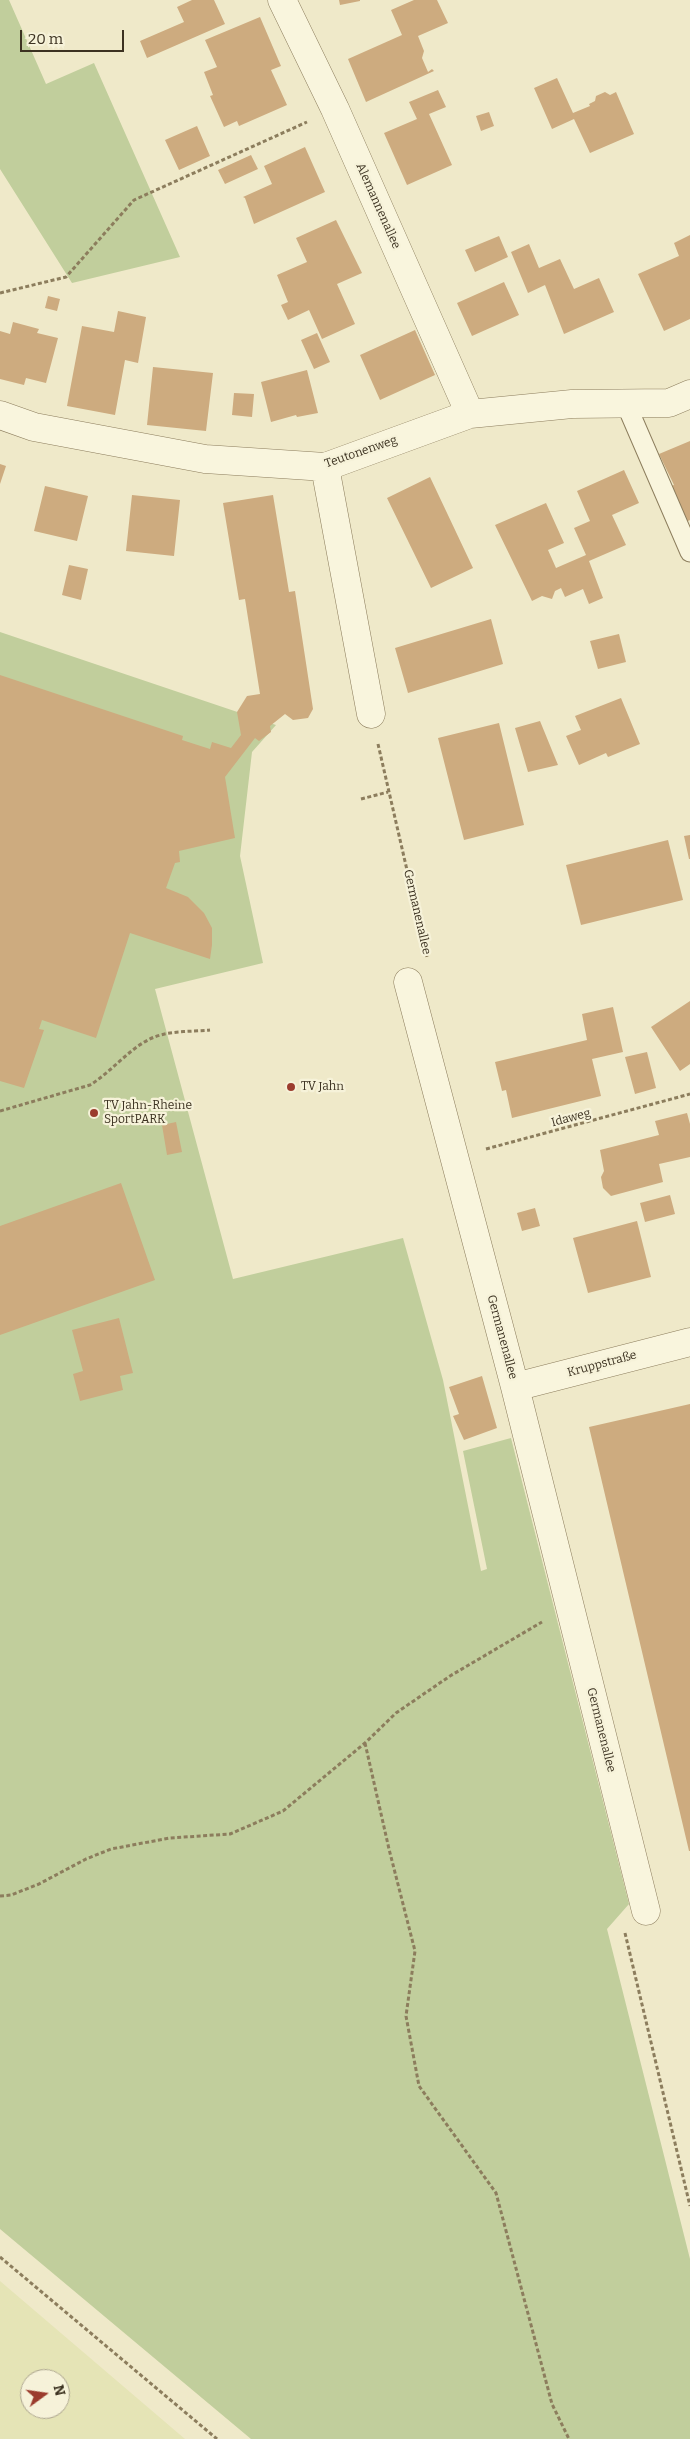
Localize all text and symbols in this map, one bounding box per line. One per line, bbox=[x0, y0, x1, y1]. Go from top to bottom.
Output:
scale bar bbox=[22, 20, 126, 52]
text: 20 m bbox=[28, 30, 63, 48]
street label: Alemannenallee bbox=[353, 161, 403, 251]
street label: Teutonenweg bbox=[323, 433, 399, 471]
street label: Germanenallee bbox=[400, 868, 434, 956]
place label: TV Jahn bbox=[301, 1080, 344, 1094]
marker: TV Jahn bbox=[285, 1081, 297, 1093]
place label: TV Jahn-Rheine SportPARK bbox=[104, 1099, 192, 1127]
street label: Idaweg bbox=[550, 1106, 592, 1130]
marker: TV Jahn-Rheine SportPARK bbox=[88, 1107, 100, 1119]
street label: Germanenallee bbox=[484, 1293, 520, 1381]
street label: Kruppstraße bbox=[566, 1348, 638, 1380]
street label: Germanenallee bbox=[584, 1686, 618, 1774]
north arrow bbox=[20, 2369, 70, 2419]
text: N bbox=[50, 2383, 69, 2398]

